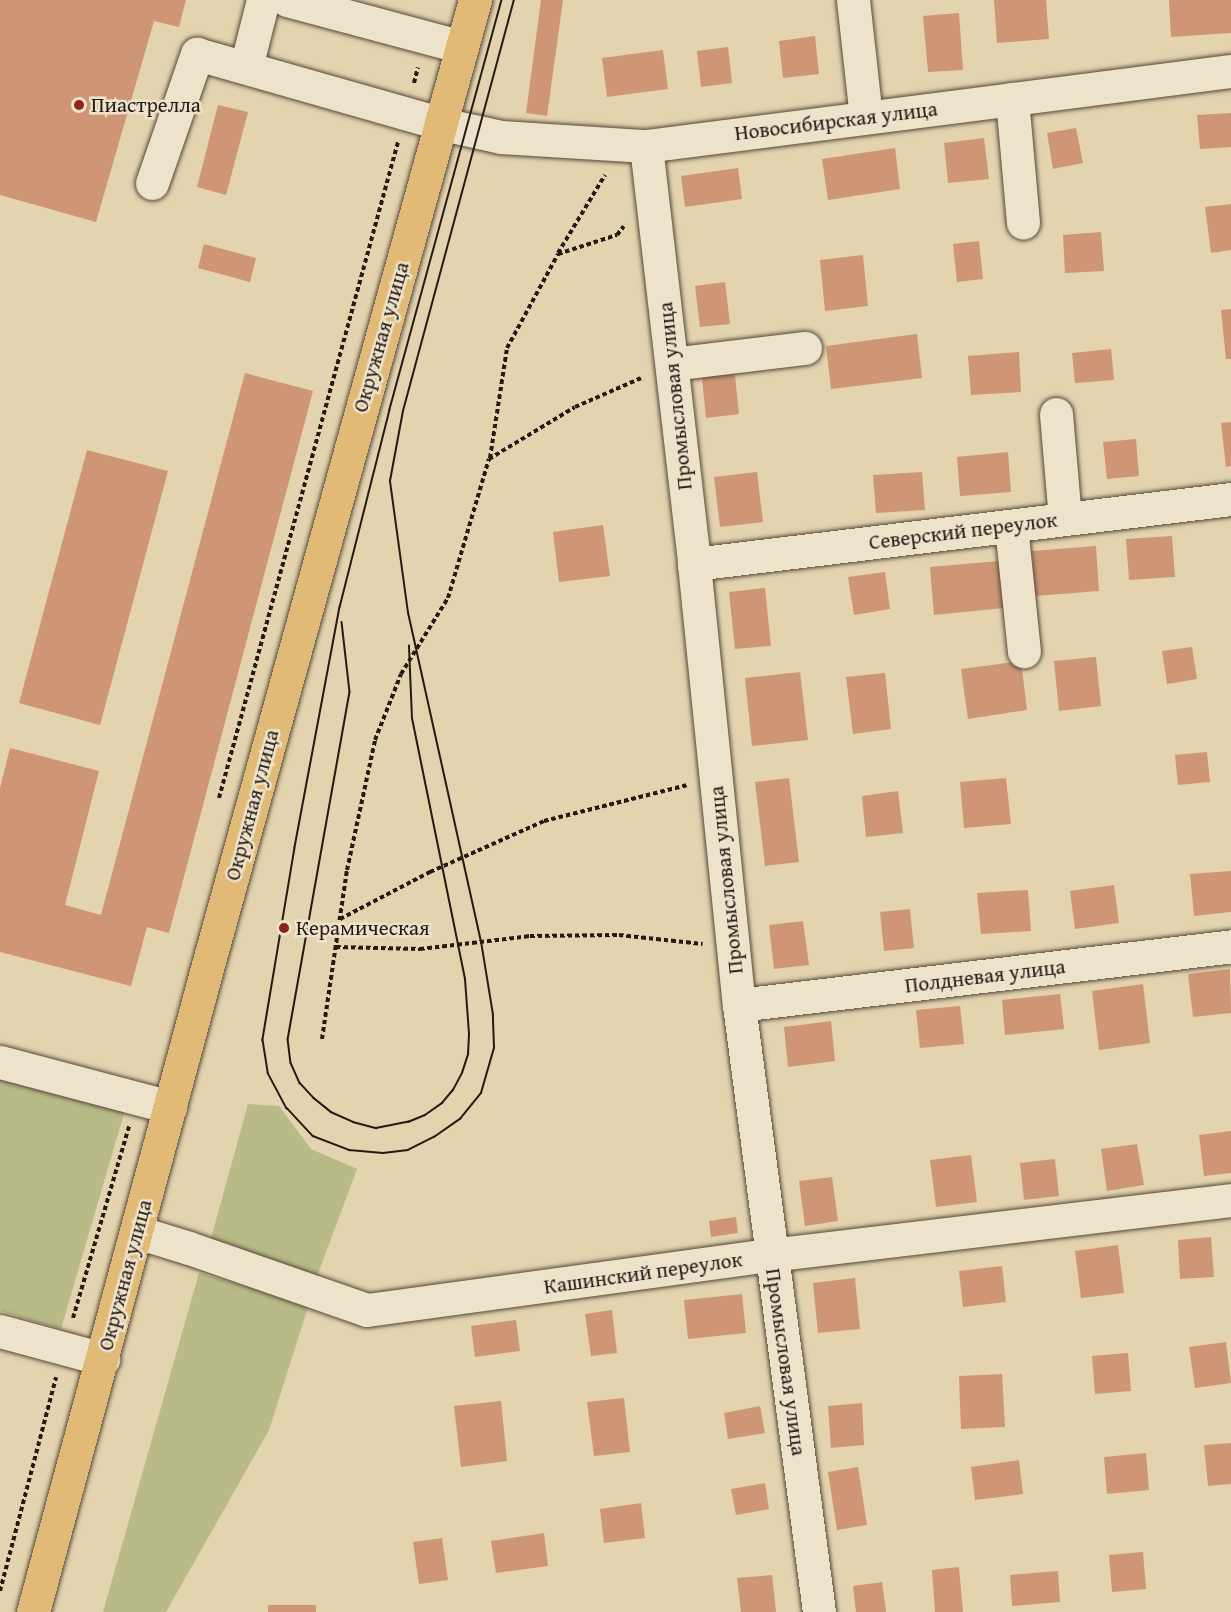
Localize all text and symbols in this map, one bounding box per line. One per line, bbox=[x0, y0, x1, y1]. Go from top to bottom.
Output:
place label: Пиастрелла bbox=[91, 92, 201, 118]
street label: Новосибирская улица bbox=[733, 96, 939, 146]
marker: Пиастрелла bbox=[72, 98, 86, 112]
street label: Окружная улица bbox=[347, 259, 415, 415]
street label: Промысловая улица bbox=[653, 301, 697, 491]
street label: Северский переулок bbox=[867, 507, 1059, 555]
street label: Окружная улица bbox=[220, 727, 284, 883]
street label: Промысловая улица bbox=[704, 785, 748, 975]
place label: Керамическая bbox=[296, 915, 430, 941]
marker: Керамическая bbox=[277, 921, 291, 935]
street label: Полдневая улица bbox=[903, 954, 1067, 998]
street label: Окружная улица bbox=[93, 1197, 157, 1353]
street label: Кашинский переулок bbox=[542, 1247, 744, 1299]
street label: Промысловая улица bbox=[760, 1267, 812, 1457]

